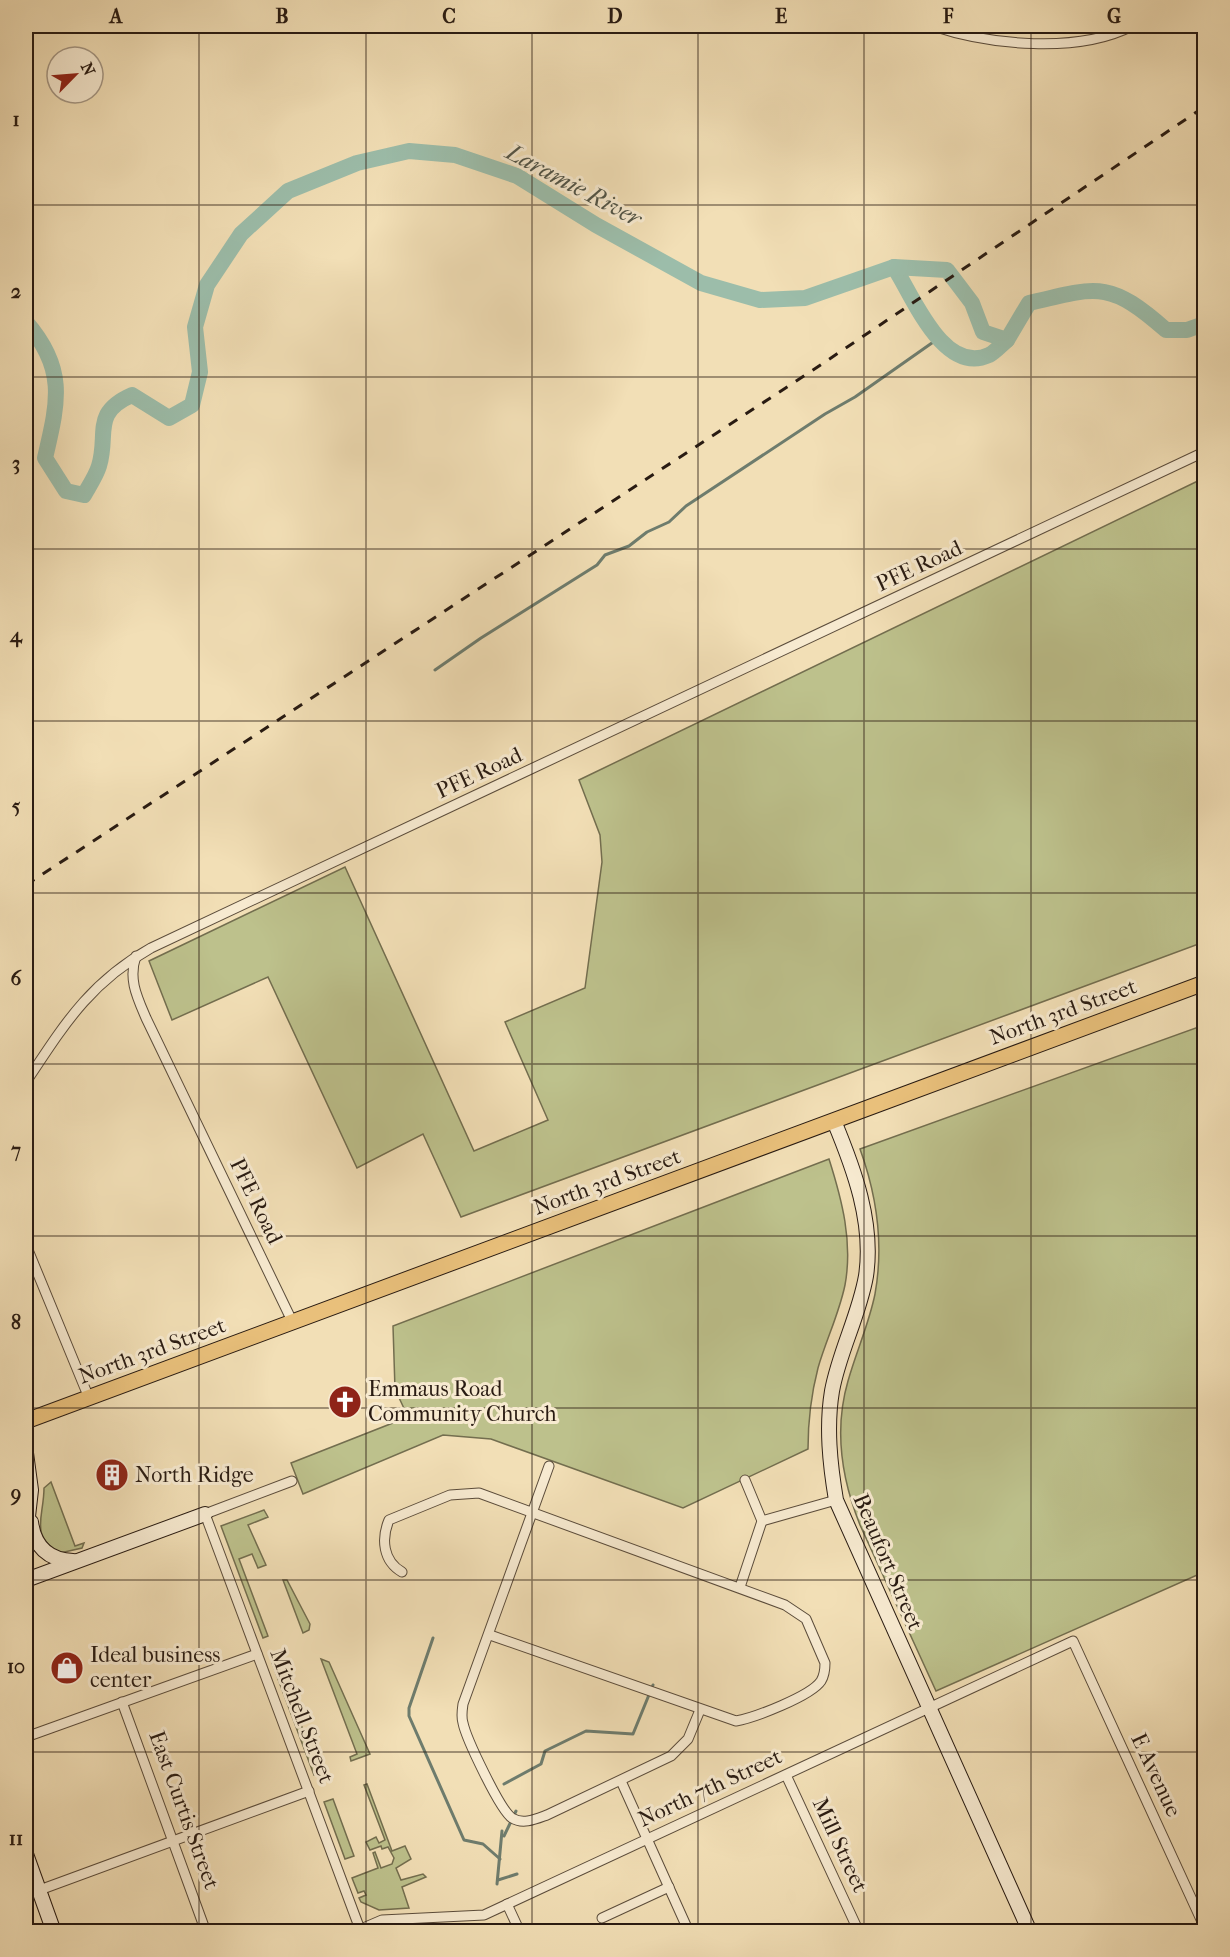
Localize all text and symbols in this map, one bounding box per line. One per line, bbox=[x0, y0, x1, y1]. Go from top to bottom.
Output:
text: A bbox=[108, 5, 124, 28]
text: B bbox=[275, 5, 289, 28]
text: C bbox=[442, 5, 456, 28]
text: D bbox=[607, 5, 623, 28]
text: E bbox=[775, 5, 787, 28]
text: F bbox=[942, 5, 954, 28]
text: G bbox=[1107, 5, 1121, 28]
north arrow bbox=[45, 45, 105, 105]
text: N bbox=[77, 59, 100, 79]
text: 1 bbox=[12, 108, 20, 131]
water label: Laramie River bbox=[500, 137, 648, 233]
text: 2 bbox=[11, 280, 21, 303]
text: 3 bbox=[12, 452, 20, 475]
street label: PFE Road bbox=[872, 534, 967, 597]
text: 4 bbox=[9, 624, 23, 648]
street label: PFE Road bbox=[432, 741, 527, 804]
text: 5 bbox=[12, 795, 21, 818]
text: 6 bbox=[11, 967, 23, 990]
street label: North 3rd Street bbox=[986, 973, 1140, 1051]
text: 7 bbox=[10, 1139, 21, 1162]
street label: North 3rd Street bbox=[530, 1143, 684, 1221]
street label: PFE Road bbox=[224, 1154, 288, 1249]
text: 8 bbox=[11, 1311, 21, 1334]
street label: North 3rd Street bbox=[75, 1312, 229, 1390]
place label: Emmaus Road Community Church bbox=[368, 1376, 557, 1427]
church icon: Emmaus Road Community Church bbox=[327, 1384, 363, 1420]
building icon: North Ridge bbox=[94, 1457, 130, 1493]
place label: North Ridge bbox=[135, 1462, 254, 1488]
text: 9 bbox=[10, 1483, 21, 1506]
street label: Beaufort Street bbox=[848, 1490, 928, 1634]
place label: Ideal business center bbox=[90, 1642, 220, 1693]
street label: Mitchell Street bbox=[264, 1645, 340, 1787]
shop icon: Ideal business center bbox=[49, 1650, 85, 1686]
text: 10 bbox=[7, 1655, 25, 1678]
street label: East Curtis Street bbox=[143, 1727, 225, 1893]
street label: E Avenue bbox=[1125, 1729, 1187, 1821]
street label: North 7th Street bbox=[634, 1743, 786, 1833]
street label: Mill Street bbox=[807, 1793, 873, 1897]
text: 11 bbox=[9, 1827, 23, 1850]

